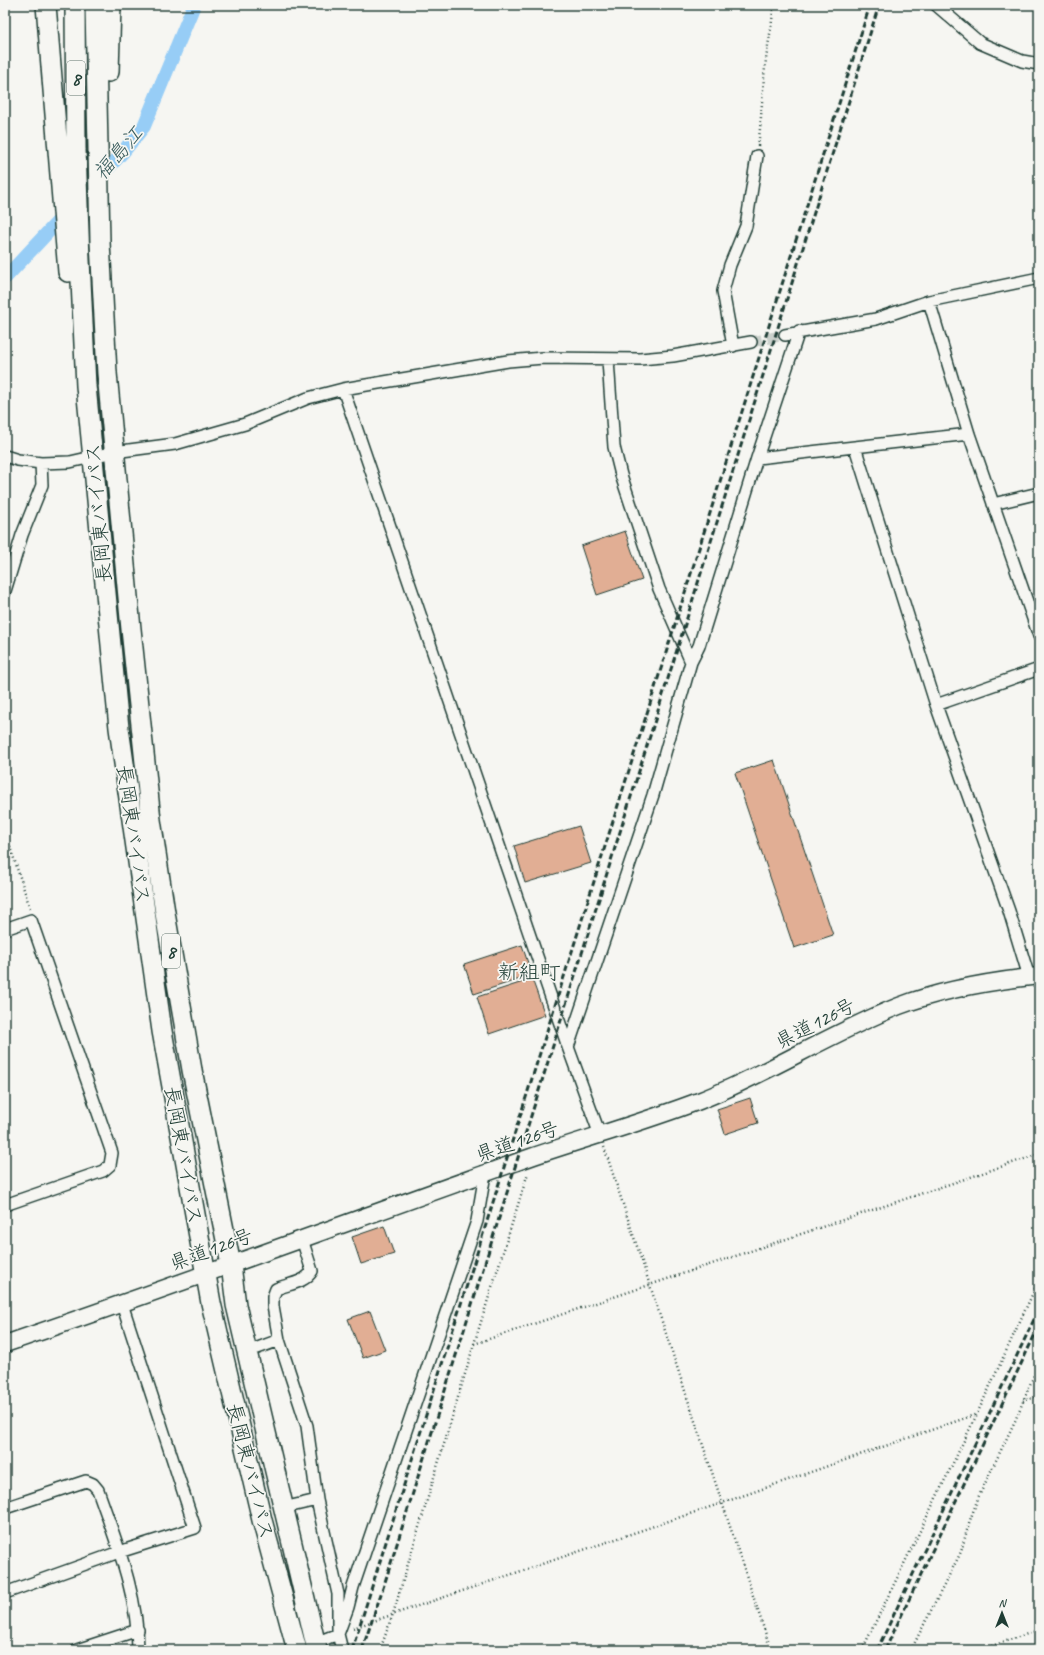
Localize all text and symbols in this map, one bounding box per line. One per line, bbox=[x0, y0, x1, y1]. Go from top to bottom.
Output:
road number: 8 bbox=[67, 61, 85, 95]
water label: 福島江 bbox=[88, 120, 149, 185]
street label: 長岡東バイパス bbox=[80, 442, 117, 584]
street label: 長岡東バイパス bbox=[111, 763, 156, 905]
road number: 8 bbox=[162, 934, 180, 968]
district label: 新組町 bbox=[498, 959, 561, 985]
street label: 県道126号 bbox=[771, 993, 860, 1054]
street label: 長岡東バイパス bbox=[159, 1084, 208, 1226]
street label: 県道126号 bbox=[472, 1115, 562, 1167]
street label: 県道126号 bbox=[166, 1223, 256, 1276]
street label: 長岡東バイパス bbox=[221, 1400, 280, 1542]
north arrow bbox=[982, 1593, 1022, 1633]
text: N bbox=[999, 1596, 1008, 1610]

